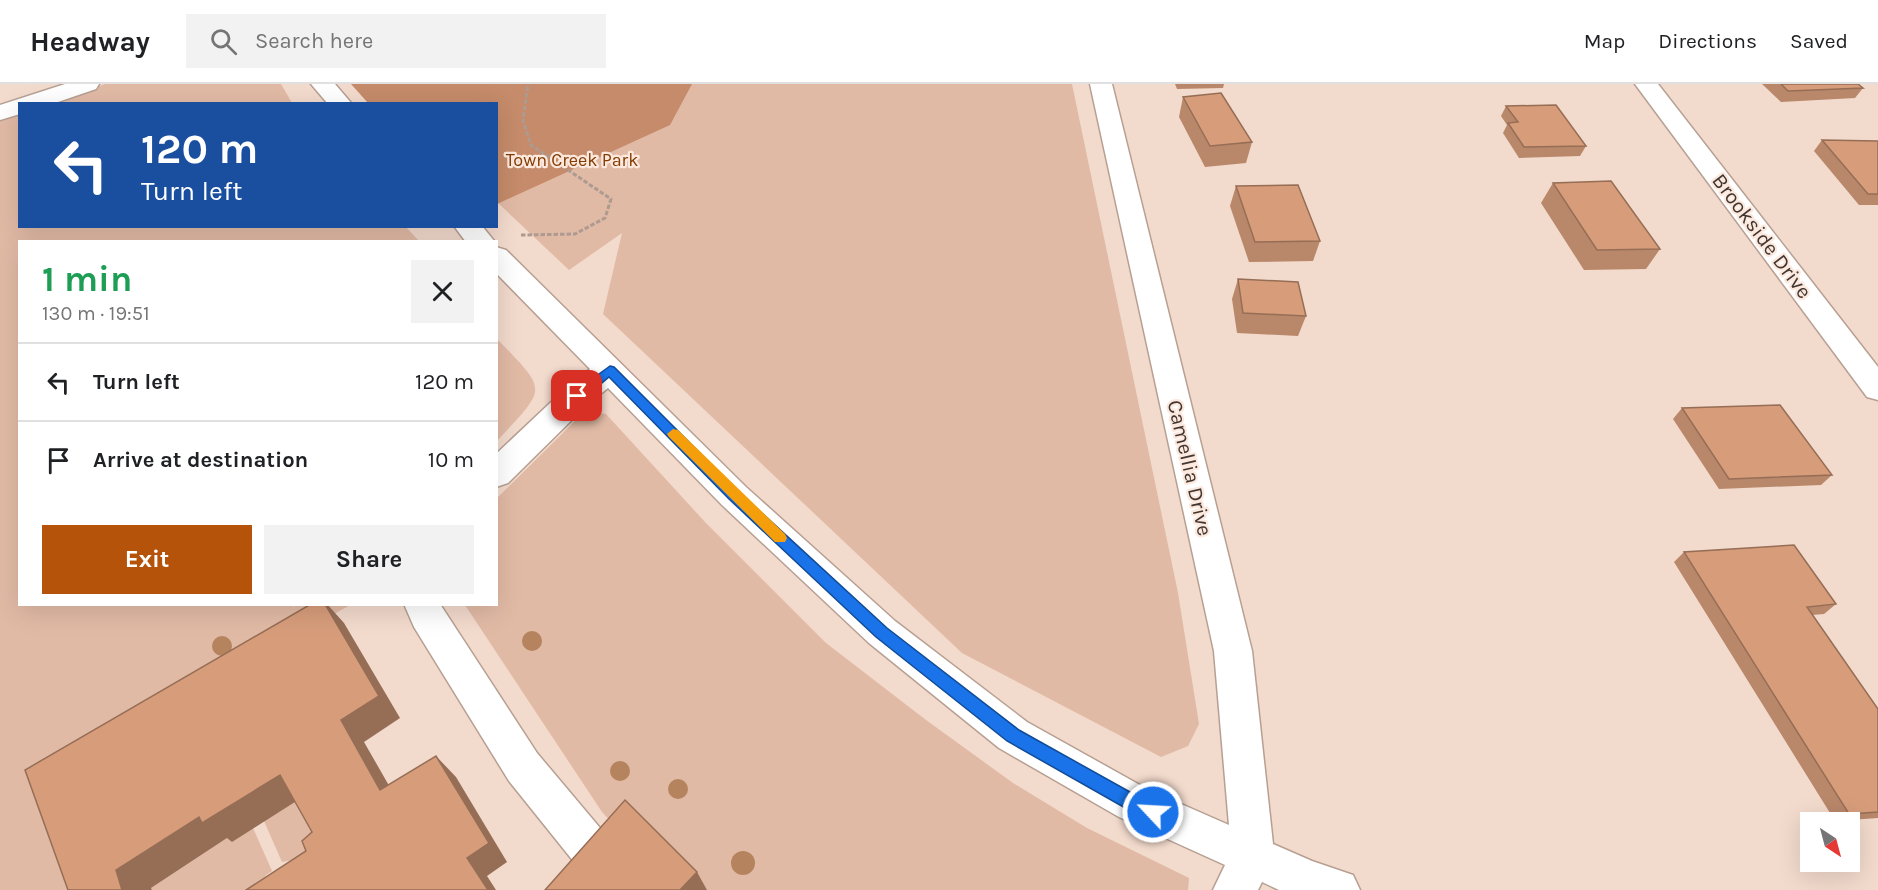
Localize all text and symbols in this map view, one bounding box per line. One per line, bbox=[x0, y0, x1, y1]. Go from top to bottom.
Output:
search box bbox=[186, 14, 606, 68]
text: Headway bbox=[30, 25, 150, 58]
icon: search bbox=[207, 25, 240, 58]
text: Search here bbox=[255, 28, 373, 54]
text: Map bbox=[1584, 29, 1625, 53]
text: Directions bbox=[1658, 29, 1757, 53]
text: Saved bbox=[1790, 29, 1848, 53]
text: 120 m bbox=[141, 124, 258, 174]
icon: left bbox=[42, 126, 120, 204]
park label: Town Creek Park bbox=[506, 149, 638, 171]
street label: Brookside Drive bbox=[1707, 169, 1817, 303]
text: Turn left bbox=[141, 175, 242, 207]
text: 1 min bbox=[42, 258, 132, 300]
button: close bbox=[411, 260, 474, 323]
text: 130 m · 19:51 bbox=[42, 302, 150, 325]
icon: left bbox=[42, 366, 75, 399]
text: Turn left bbox=[93, 369, 180, 395]
text: 120 m bbox=[415, 369, 474, 395]
pin bbox=[551, 370, 602, 421]
icon: arrive bbox=[560, 379, 593, 412]
street label: Camellia Drive bbox=[1163, 398, 1217, 538]
icon: arrive bbox=[42, 444, 75, 477]
text: Arrive at destination bbox=[93, 447, 308, 473]
text: 10 m bbox=[428, 447, 474, 473]
button: Exit bbox=[42, 525, 252, 594]
button: Share bbox=[264, 525, 474, 594]
position arrow bbox=[1121, 780, 1185, 844]
north arrow bbox=[1800, 812, 1860, 872]
map controls bbox=[1800, 812, 1860, 872]

